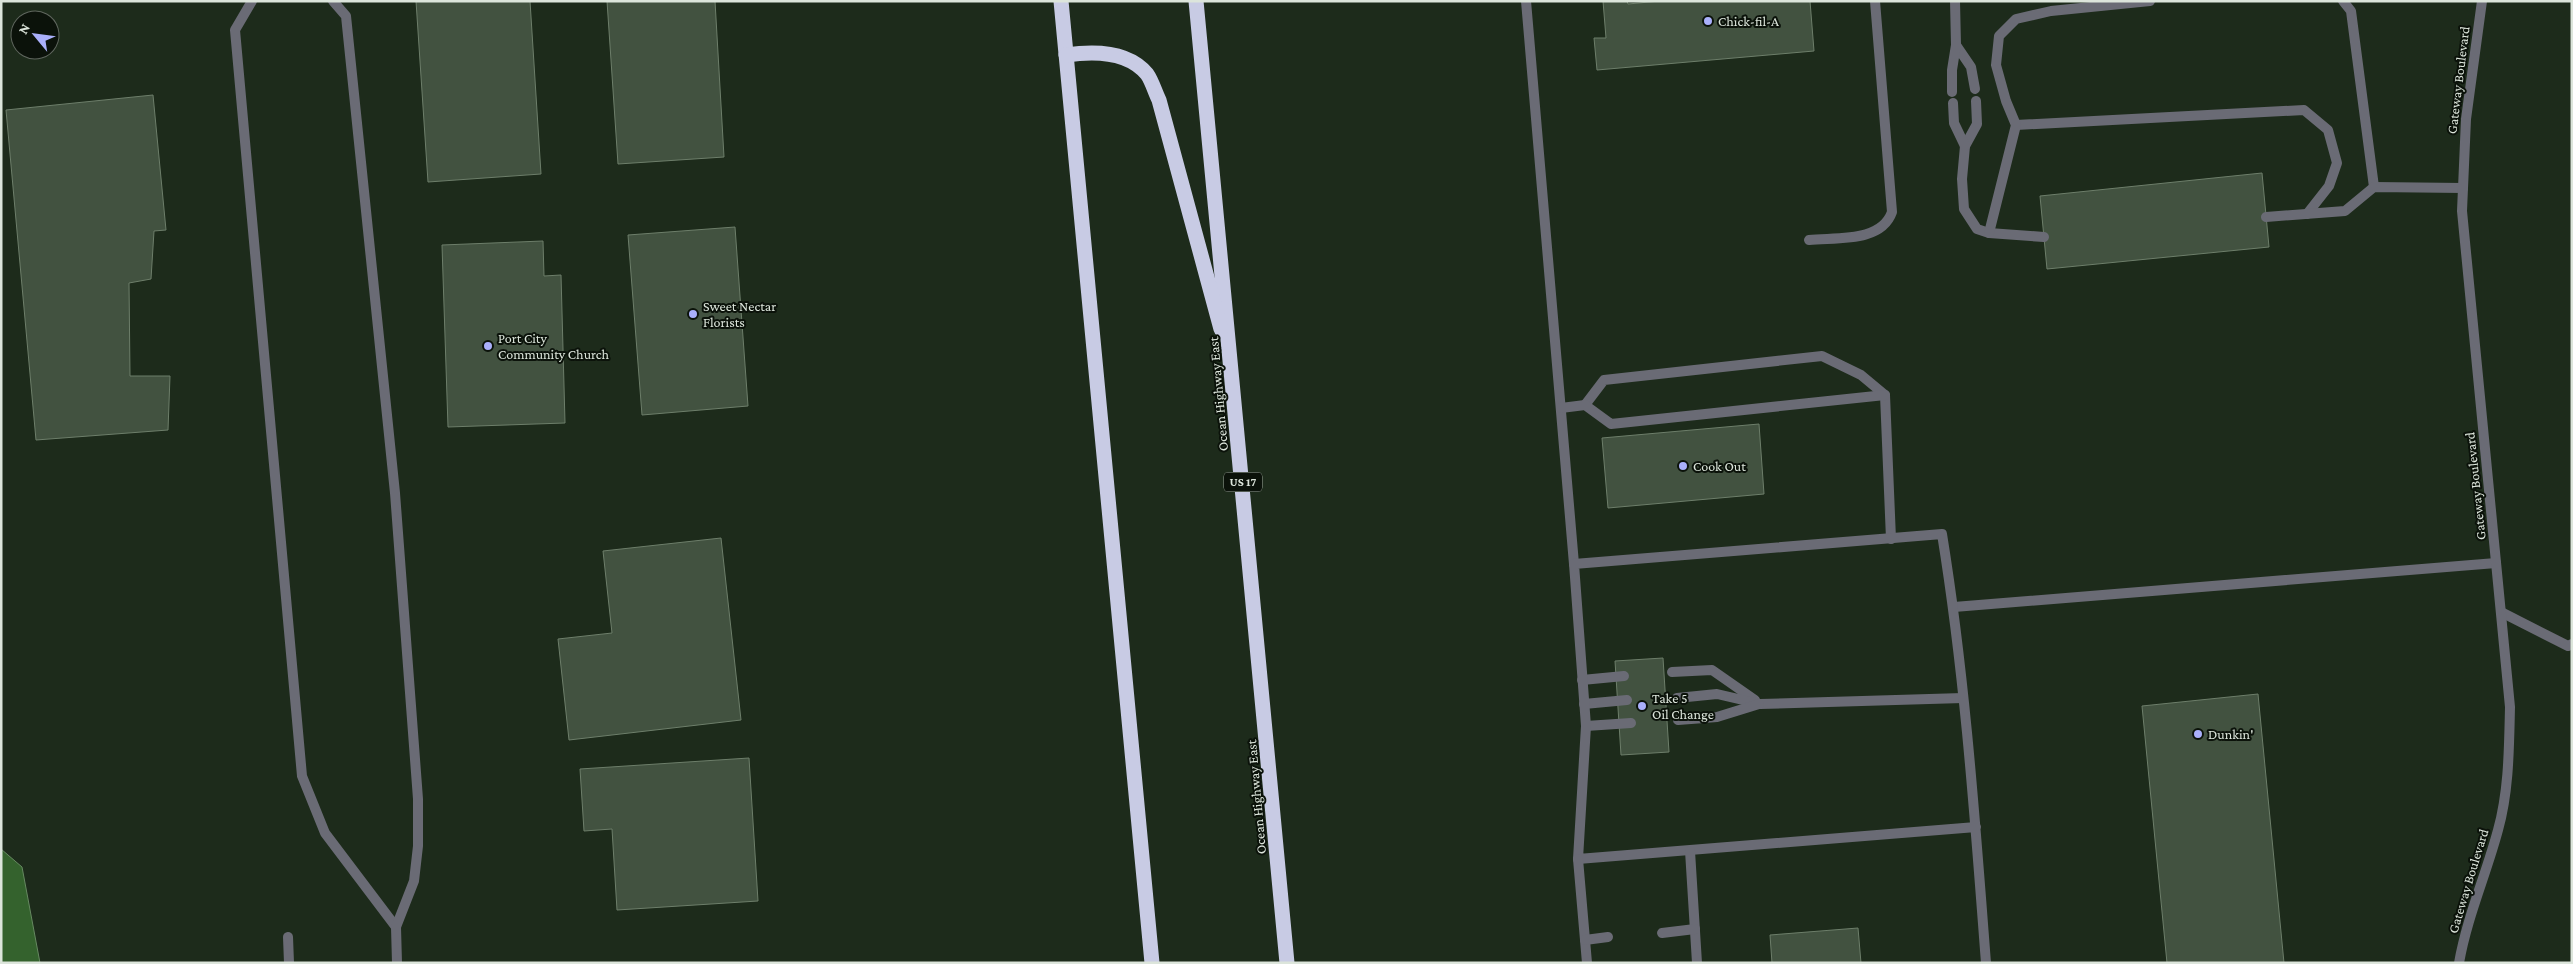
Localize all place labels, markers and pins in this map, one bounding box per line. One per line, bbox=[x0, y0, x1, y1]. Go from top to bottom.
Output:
place label: Chick-fil-A bbox=[1718, 13, 1779, 29]
marker: Chick-fil-A bbox=[1702, 15, 1714, 27]
place label: Sweet Nectar Florists bbox=[703, 298, 776, 330]
marker: Sweet Nectar Florists bbox=[687, 308, 699, 320]
place label: Port City Community Church bbox=[498, 330, 609, 362]
marker: Port City Community Church bbox=[482, 340, 494, 352]
place label: Cook Out bbox=[1693, 458, 1746, 474]
marker: Cook Out bbox=[1677, 460, 1689, 472]
place label: Take 5 Oil Change bbox=[1652, 690, 1714, 722]
marker: Take 5 Oil Change bbox=[1636, 700, 1648, 712]
place label: Dunkin' bbox=[2208, 726, 2253, 742]
marker: Dunkin' bbox=[2192, 728, 2204, 740]

